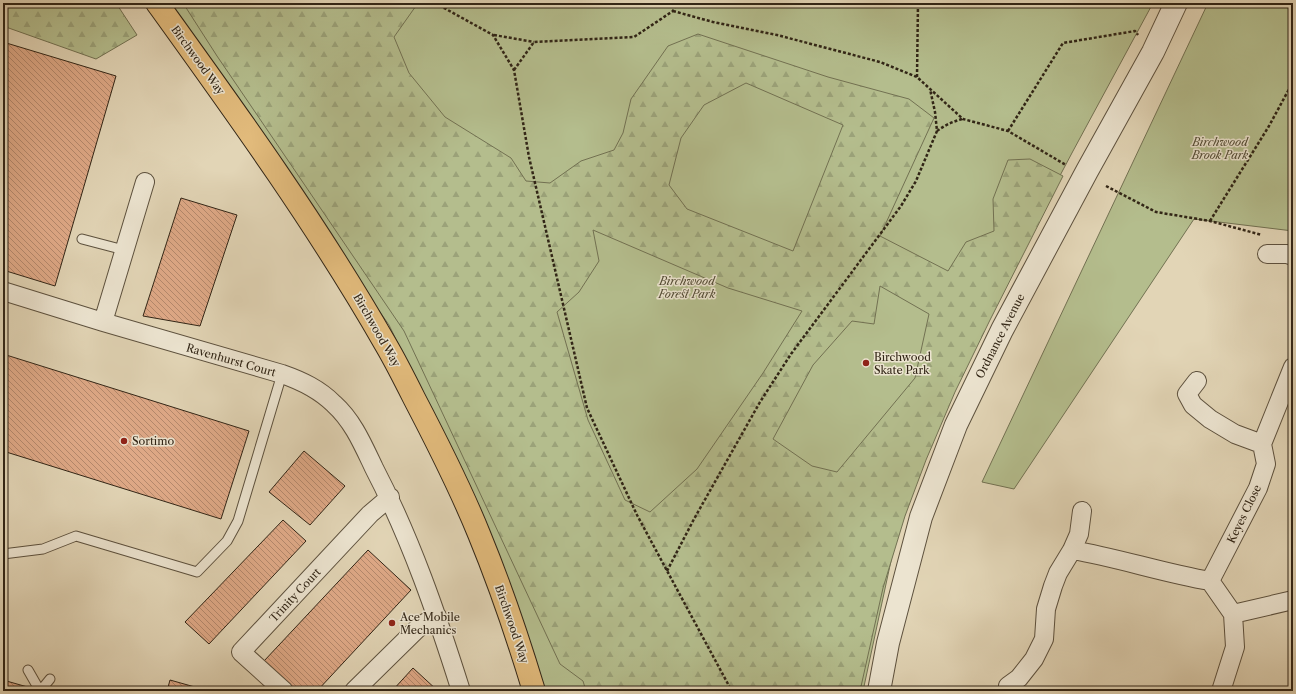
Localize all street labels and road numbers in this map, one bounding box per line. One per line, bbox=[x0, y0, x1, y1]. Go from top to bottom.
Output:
street label: Birchwood Way bbox=[168, 23, 228, 98]
street label: Birchwood Way bbox=[350, 291, 404, 370]
street label: Ordnance Avenue bbox=[973, 291, 1027, 381]
street label: Ravenhurst Court bbox=[185, 341, 278, 380]
street label: Keyes Close bbox=[1224, 482, 1264, 546]
street label: Trinity Court bbox=[266, 565, 324, 625]
street label: Birchwood Way bbox=[492, 583, 532, 666]

